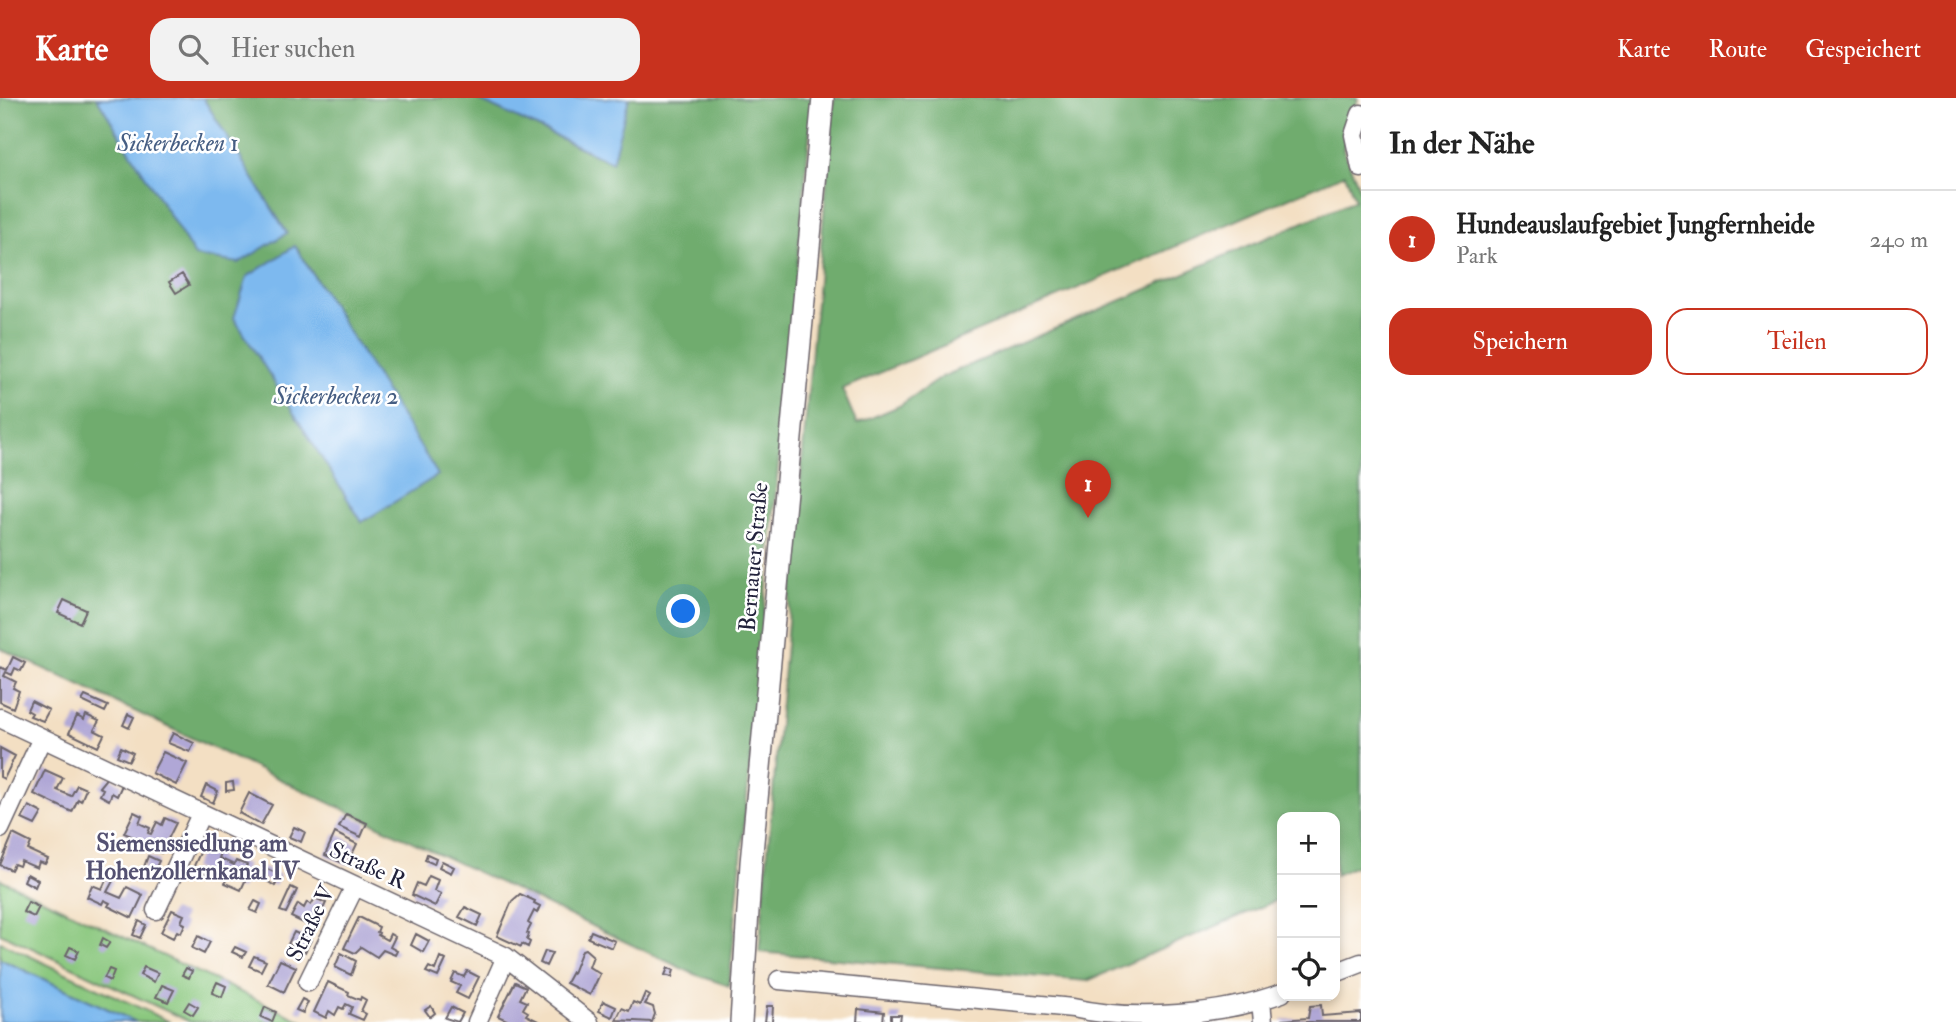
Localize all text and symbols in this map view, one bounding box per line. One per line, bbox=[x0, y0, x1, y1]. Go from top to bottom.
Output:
search box bbox=[150, 18, 640, 81]
text: Karte bbox=[35, 29, 108, 70]
icon: search bbox=[174, 30, 212, 68]
text: Hier suchen bbox=[230, 33, 355, 65]
text: Karte bbox=[1617, 34, 1670, 65]
text: Route bbox=[1708, 34, 1767, 65]
text: Gespeichert bbox=[1805, 34, 1921, 65]
text: In der Nähe bbox=[1389, 125, 1534, 162]
water label: Sickerbecken 1 bbox=[116, 128, 239, 159]
text: Hundeauslaufgebiet Jungfernheide bbox=[1456, 209, 1815, 241]
text: 1 bbox=[1408, 225, 1416, 254]
text: 240 m bbox=[1869, 225, 1928, 254]
text: Park bbox=[1456, 241, 1498, 270]
button: Speichern bbox=[1389, 308, 1652, 375]
button: Teilen bbox=[1666, 308, 1928, 375]
water label: Sickerbecken 2 bbox=[272, 381, 399, 412]
pin: 1 bbox=[1065, 460, 1111, 518]
street label: Bernauer Straße bbox=[733, 481, 775, 633]
your location bbox=[666, 594, 700, 628]
map controls bbox=[1277, 812, 1340, 1001]
button: + bbox=[1277, 812, 1340, 875]
district label: Siemenssiedlung am Hohenzollernkanal IV bbox=[85, 828, 301, 887]
street label: Straße R bbox=[325, 835, 411, 896]
button: − bbox=[1277, 875, 1340, 938]
street label: Straße V bbox=[280, 880, 342, 966]
button: locate bbox=[1277, 938, 1340, 1001]

